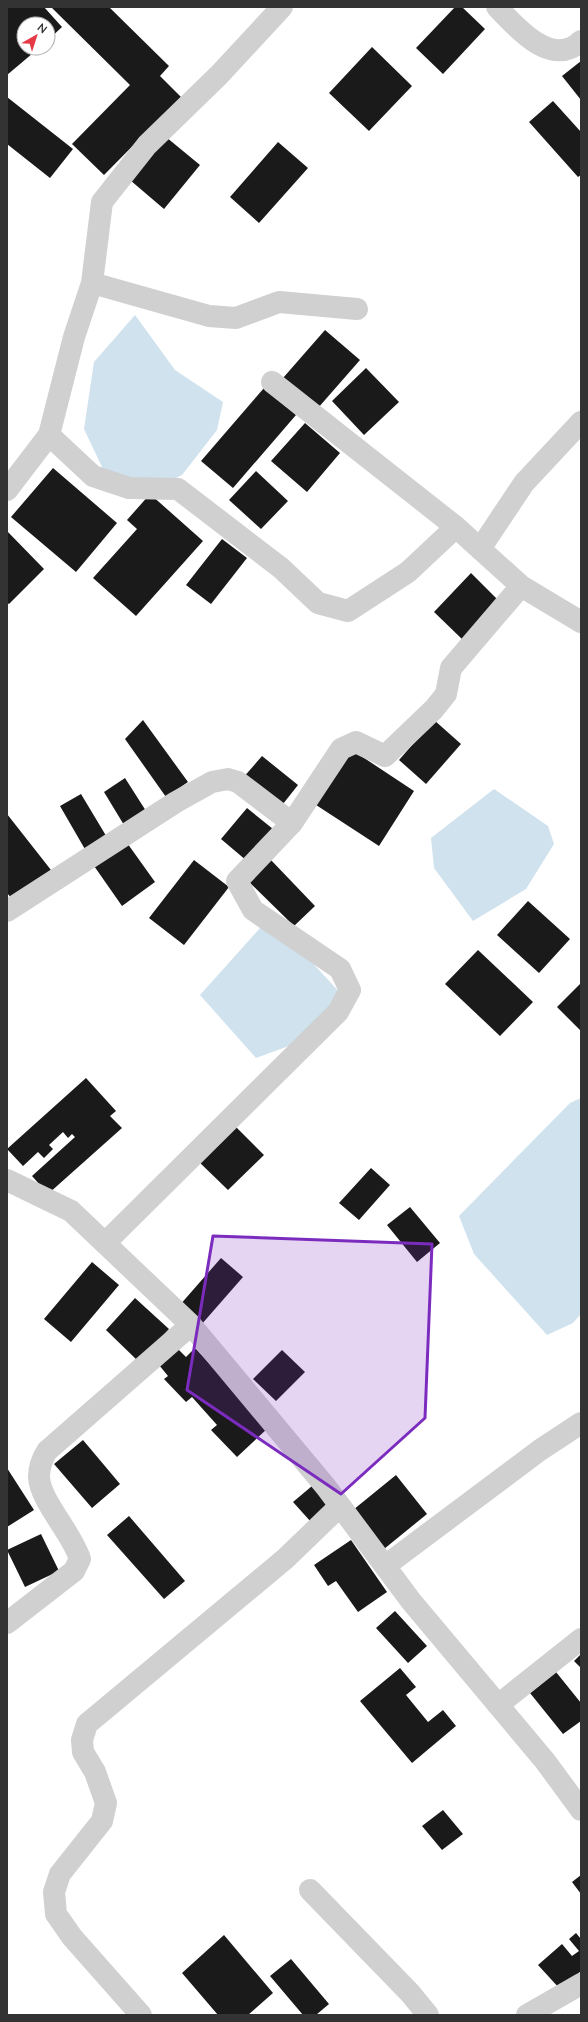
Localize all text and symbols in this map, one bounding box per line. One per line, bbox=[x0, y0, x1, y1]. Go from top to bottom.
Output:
north arrow bbox=[16, 16, 56, 56]
text: N bbox=[35, 20, 50, 36]

